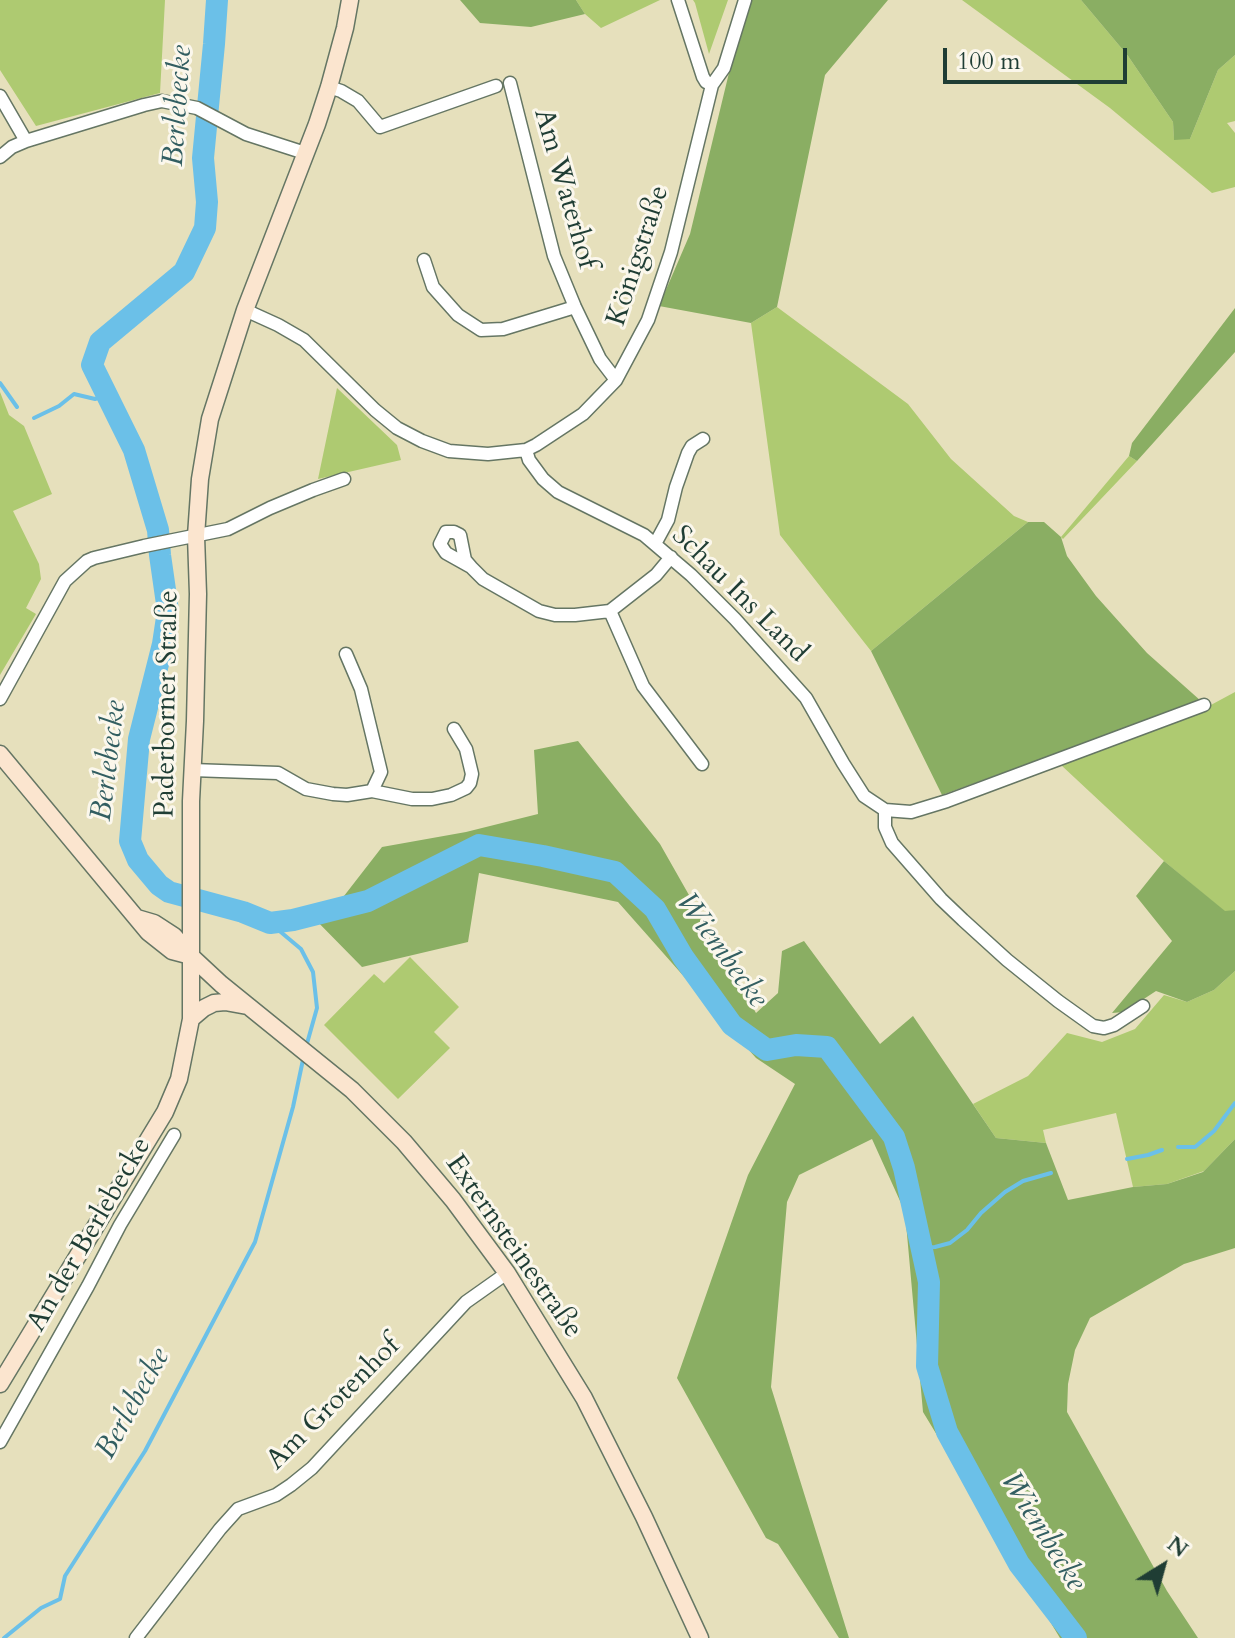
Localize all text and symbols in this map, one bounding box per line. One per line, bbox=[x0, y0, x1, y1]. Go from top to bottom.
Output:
scale bar bbox=[947, 32, 1131, 82]
water label: Berlebecke bbox=[157, 44, 201, 168]
text: 100 m bbox=[957, 45, 1021, 78]
street label: Am Waterhof bbox=[525, 105, 603, 273]
street label: Königstraße bbox=[601, 182, 677, 330]
street label: Schau Ins Land bbox=[664, 520, 814, 670]
street label: Paderborner Straße bbox=[149, 590, 187, 818]
water label: Berlebecke bbox=[85, 699, 135, 823]
water label: Wiembecke bbox=[667, 886, 775, 1016]
street label: An der Berlebecke bbox=[21, 1132, 159, 1338]
street label: Externsteinestraße bbox=[437, 1149, 589, 1345]
street label: Am Grotenhof bbox=[260, 1330, 408, 1478]
water label: Berlebecke bbox=[89, 1342, 179, 1466]
water label: Wiembecke bbox=[991, 1466, 1093, 1598]
north arrow bbox=[1123, 1526, 1203, 1606]
text: N bbox=[1161, 1529, 1194, 1565]

